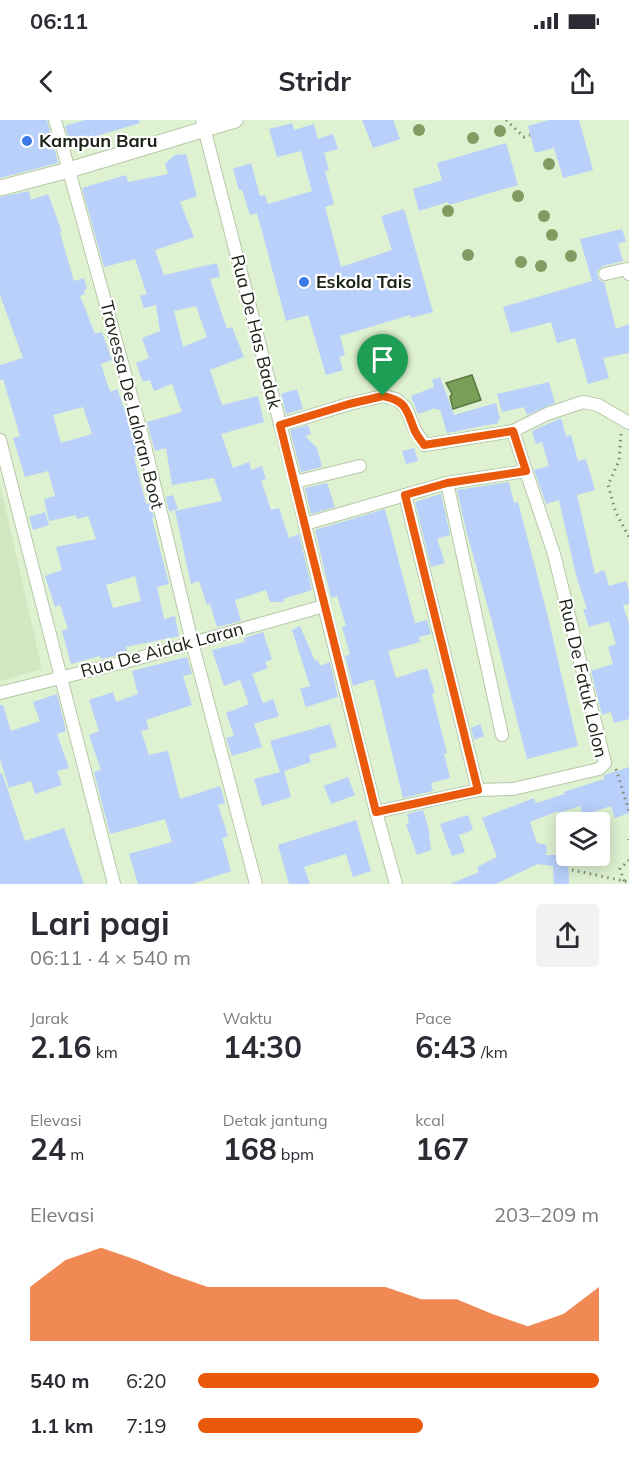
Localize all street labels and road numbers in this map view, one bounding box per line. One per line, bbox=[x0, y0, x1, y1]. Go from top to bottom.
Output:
street label: Rua De Has Badak bbox=[226, 252, 287, 412]
street label: Travessa De Laloran Boot bbox=[95, 298, 170, 511]
street label: Rua De Fatuk Lolon bbox=[554, 596, 613, 760]
street label: Rua De Aidak Laran bbox=[78, 617, 246, 682]

